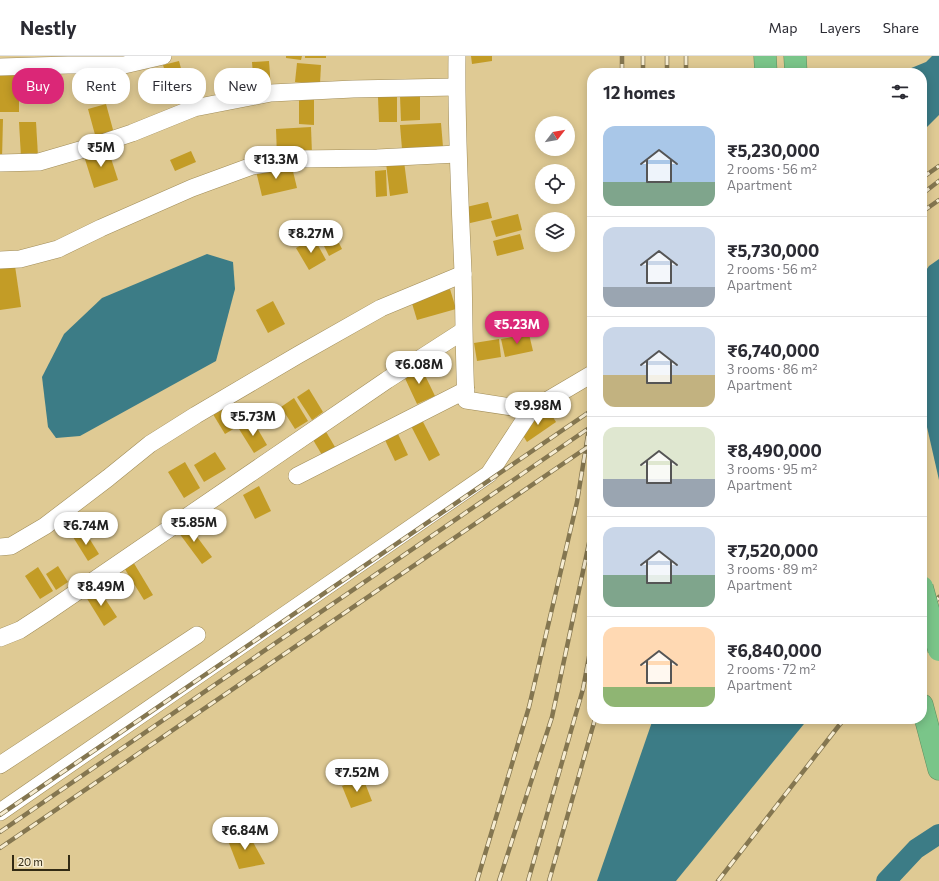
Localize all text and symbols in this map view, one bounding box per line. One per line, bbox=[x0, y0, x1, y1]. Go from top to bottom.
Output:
text: Nestly bbox=[20, 16, 77, 39]
text: Map bbox=[769, 19, 797, 36]
text: Layers bbox=[819, 19, 861, 36]
text: Share bbox=[883, 19, 919, 36]
chip: Buy bbox=[12, 68, 64, 104]
chip: Rent bbox=[72, 68, 130, 104]
chip: Filters bbox=[138, 68, 206, 104]
chip: New bbox=[214, 68, 271, 104]
icon: filters bbox=[889, 81, 911, 103]
text: 12 homes bbox=[603, 82, 675, 103]
north arrow bbox=[535, 116, 575, 156]
map controls bbox=[535, 116, 575, 252]
pin: ₹5M bbox=[82, 134, 120, 168]
text: ₹5M bbox=[87, 139, 115, 155]
text: ₹5,230,000 bbox=[727, 140, 820, 161]
icon: home bbox=[635, 142, 683, 190]
pin: ₹13.3M bbox=[243, 146, 309, 180]
text: ₹13.3M bbox=[254, 151, 298, 167]
text: 2 rooms · 56 m² bbox=[727, 161, 817, 177]
button: locate bbox=[535, 164, 575, 204]
text: Apartment bbox=[727, 177, 792, 193]
button: layers bbox=[535, 212, 575, 252]
pin: ₹8.27M bbox=[278, 220, 344, 254]
text: ₹8.27M bbox=[288, 225, 334, 241]
text: ₹5,730,000 bbox=[727, 240, 819, 261]
icon: home bbox=[635, 243, 683, 291]
text: 2 rooms · 56 m² bbox=[727, 261, 817, 277]
text: Apartment bbox=[727, 277, 792, 293]
pin: ₹5.23M bbox=[484, 311, 550, 345]
text: ₹5.23M bbox=[494, 316, 540, 332]
text: ₹6,740,000 bbox=[727, 340, 820, 361]
icon: home bbox=[635, 343, 683, 391]
pin: ₹6.08M bbox=[386, 351, 452, 385]
text: ₹6.08M bbox=[395, 356, 443, 372]
text: 3 rooms · 86 m² bbox=[727, 361, 818, 377]
text: Apartment bbox=[727, 377, 792, 393]
pin: ₹9.98M bbox=[505, 392, 571, 426]
text: ₹9.98M bbox=[514, 397, 562, 413]
pin: ₹5.73M bbox=[220, 403, 286, 437]
text: ₹5.73M bbox=[230, 408, 276, 424]
text: ₹8,490,000 bbox=[727, 440, 822, 461]
icon: home bbox=[635, 443, 683, 491]
text: 3 rooms · 95 m² bbox=[727, 461, 817, 477]
text: Apartment bbox=[727, 477, 792, 493]
pin: ₹5.85M bbox=[161, 509, 227, 543]
pin: ₹6.74M bbox=[53, 512, 119, 546]
text: ₹5.85M bbox=[171, 514, 217, 530]
text: ₹6.74M bbox=[63, 517, 109, 533]
text: ₹7,520,000 bbox=[727, 540, 818, 561]
icon: home bbox=[635, 543, 683, 591]
text: 3 rooms · 89 m² bbox=[727, 561, 818, 577]
pin: ₹8.49M bbox=[68, 573, 134, 607]
text: Apartment bbox=[727, 577, 792, 593]
text: ₹8.49M bbox=[77, 578, 125, 594]
text: ₹6,840,000 bbox=[727, 640, 822, 661]
icon: home bbox=[635, 643, 683, 691]
text: 2 rooms · 72 m² bbox=[727, 661, 816, 677]
text: Apartment bbox=[727, 677, 792, 693]
pin: ₹7.52M bbox=[324, 759, 390, 793]
text: ₹7.52M bbox=[334, 764, 380, 780]
pin: ₹6.84M bbox=[212, 817, 278, 851]
text: ₹6.84M bbox=[221, 822, 269, 838]
scale bar bbox=[12, 853, 70, 872]
text: 20 m bbox=[18, 855, 43, 868]

